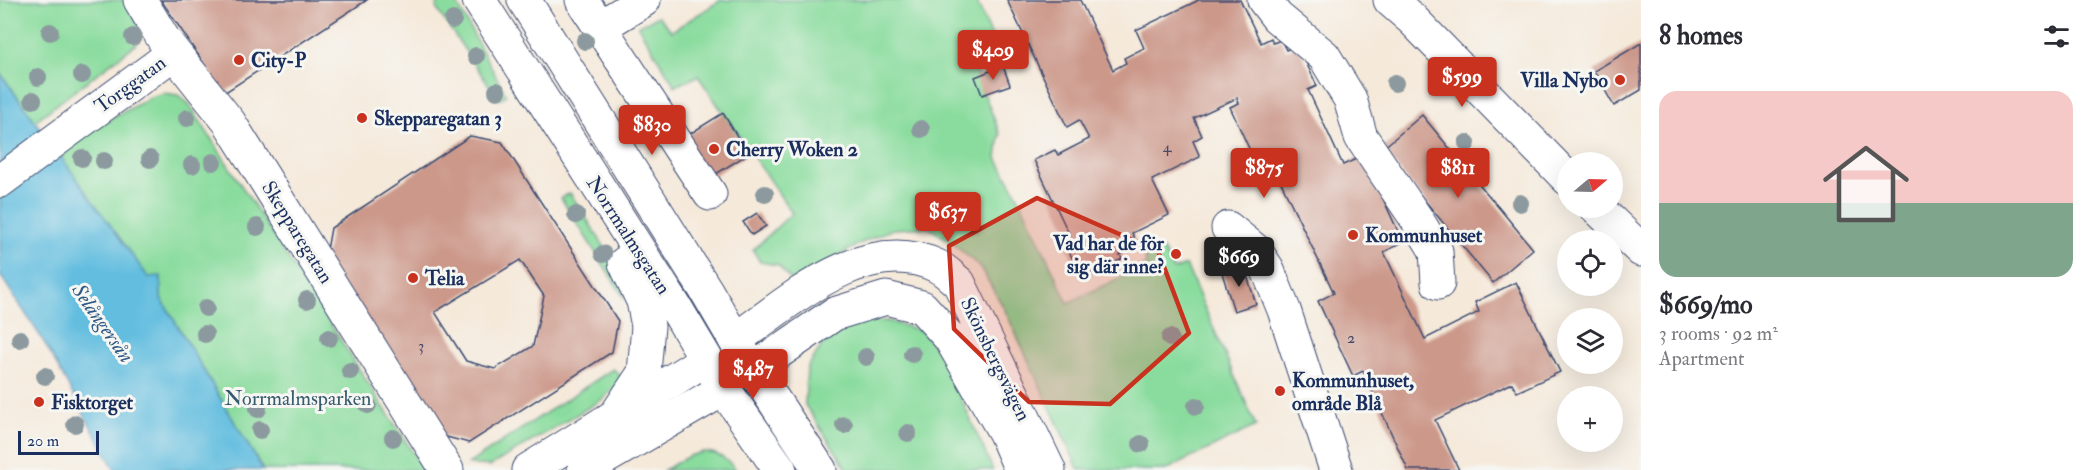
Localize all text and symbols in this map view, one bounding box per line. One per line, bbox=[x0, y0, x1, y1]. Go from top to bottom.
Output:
text: 8 homes bbox=[1659, 20, 1743, 52]
icon: filters bbox=[2040, 20, 2073, 53]
pin: $409 bbox=[957, 30, 1029, 81]
text: $409 bbox=[972, 37, 1014, 62]
place label: City-P bbox=[251, 48, 306, 74]
street label: Torggatan bbox=[90, 50, 171, 119]
marker: City-P bbox=[232, 53, 246, 67]
pin: $599 bbox=[1426, 57, 1498, 108]
text: $599 bbox=[1442, 64, 1482, 89]
place label: Villa Nybo bbox=[1519, 68, 1608, 94]
marker: Villa Nybo bbox=[1613, 73, 1627, 87]
pin: $830 bbox=[616, 105, 688, 156]
place label: Skepparegatan 3 bbox=[374, 106, 502, 132]
marker: Skepparegatan 3 bbox=[355, 111, 369, 125]
text: $830 bbox=[633, 112, 671, 137]
icon: home bbox=[1812, 130, 1920, 238]
place label: Cherry Woken 2 bbox=[726, 137, 858, 163]
house number: 4 bbox=[1163, 137, 1173, 157]
marker: Cherry Woken 2 bbox=[707, 142, 721, 156]
pin: $875 bbox=[1228, 148, 1300, 199]
pin: $811 bbox=[1422, 148, 1494, 199]
north arrow bbox=[1557, 152, 1623, 218]
map controls bbox=[1557, 152, 1623, 452]
text: $875 bbox=[1245, 155, 1283, 180]
text: $811 bbox=[1441, 155, 1476, 180]
street label: Norrmalmsgatan bbox=[581, 171, 676, 299]
street label: Skepparegatan bbox=[255, 176, 339, 289]
pin: $637 bbox=[912, 192, 984, 243]
text: $637 bbox=[929, 199, 967, 224]
place label: Kommunhuset bbox=[1365, 223, 1483, 248]
marker: Kommunhuset bbox=[1346, 228, 1360, 242]
button: locate bbox=[1557, 230, 1623, 296]
place label: Vad har de för sig där inne? bbox=[1052, 231, 1165, 280]
pin: $669 bbox=[1203, 237, 1275, 288]
text: $669 bbox=[1218, 244, 1260, 269]
marker: Vad har de för sig där inne? bbox=[1169, 247, 1183, 261]
place label: Telia bbox=[424, 266, 465, 291]
marker: Telia bbox=[406, 271, 420, 285]
water label: Selångersån bbox=[65, 278, 140, 368]
text: $669/mo bbox=[1659, 289, 1753, 321]
street label: Skönsbergsvägen bbox=[955, 293, 1036, 425]
button: layers bbox=[1557, 308, 1623, 374]
text: 3 rooms · 92 m² bbox=[1659, 321, 1778, 346]
house number: 2 bbox=[1347, 328, 1355, 348]
house number: 3 bbox=[418, 336, 424, 356]
text: Apartment bbox=[1659, 346, 1744, 371]
pin: $487 bbox=[717, 349, 789, 400]
text: $487 bbox=[733, 356, 773, 381]
place label: Kommunhuset, område Blå bbox=[1292, 368, 1414, 416]
marker: Kommunhuset, område Blå bbox=[1273, 384, 1287, 398]
park label: Norrmalmsparken bbox=[225, 386, 371, 412]
button: + bbox=[1557, 386, 1623, 452]
place label: Fisktorget bbox=[51, 390, 134, 416]
marker: Fisktorget bbox=[32, 395, 46, 409]
scale bar bbox=[18, 428, 99, 456]
text: 20 m bbox=[27, 431, 59, 451]

